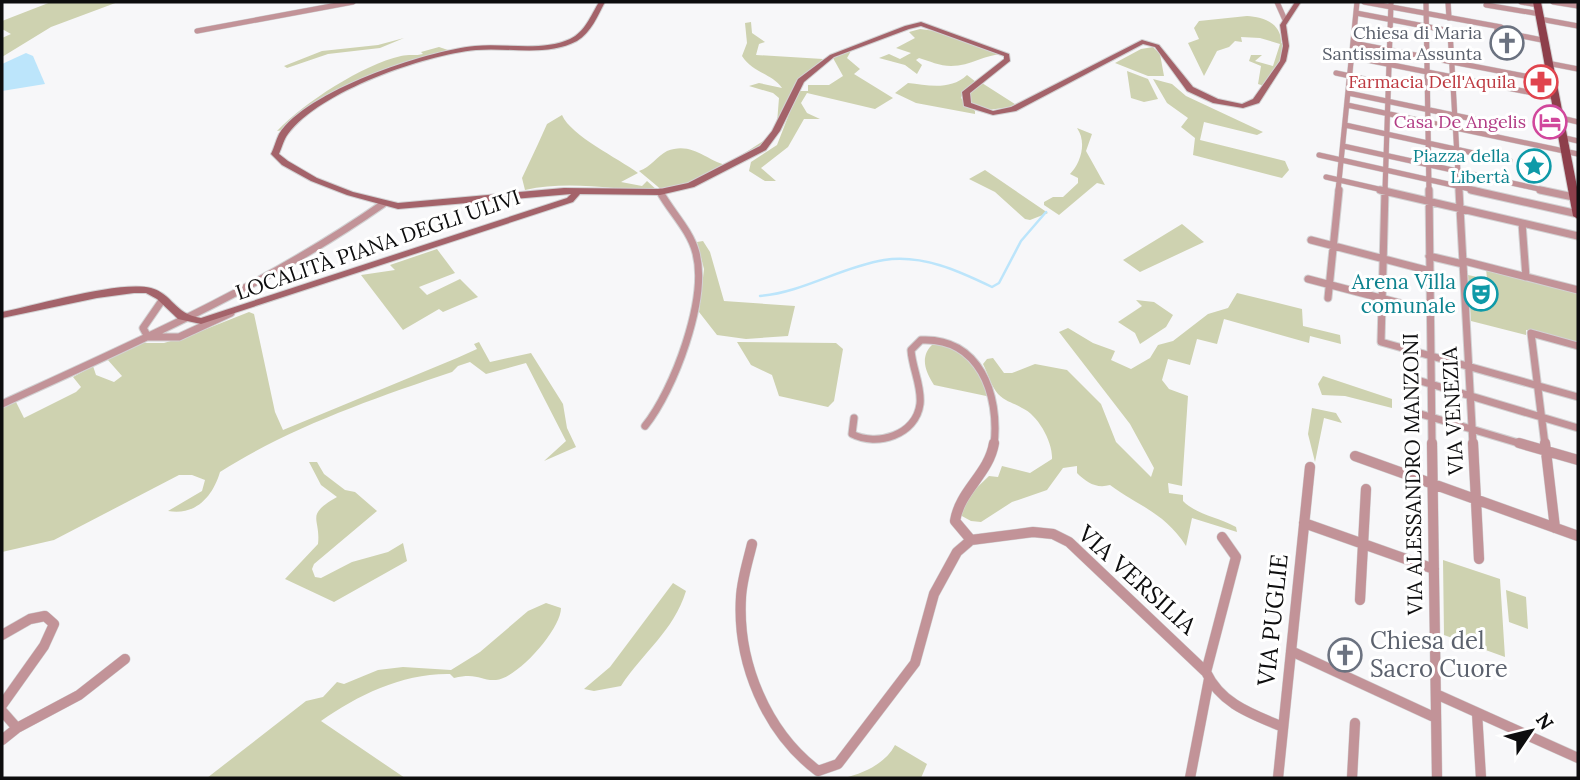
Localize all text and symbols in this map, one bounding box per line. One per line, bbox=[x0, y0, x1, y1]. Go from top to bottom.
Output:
place label: Chiesa di Maria Santissima Assunta bbox=[1322, 21, 1482, 65]
church icon: Chiesa di Maria Santissima Assunta bbox=[1488, 24, 1526, 62]
pharmacy icon: Farmacia Dell'Aquila bbox=[1522, 63, 1560, 101]
place label: Farmacia Dell'Aquila bbox=[1348, 70, 1516, 93]
hotel icon: Casa De Angelis bbox=[1531, 103, 1569, 141]
place label: Casa De Angelis bbox=[1394, 110, 1526, 133]
place label: Piazza della Libertà bbox=[1413, 144, 1510, 188]
place icon: Piazza della Libertà bbox=[1515, 147, 1553, 185]
street label: LOCALITÀ PIANA DEGLI ULIVI bbox=[232, 183, 524, 306]
place label: Arena Villa comunale bbox=[1351, 268, 1456, 319]
theatre icon: Arena Villa comunale bbox=[1462, 275, 1500, 313]
street label: VIA ALESSANDRO MANZONI bbox=[1397, 333, 1428, 616]
street label: VIA VENEZIA bbox=[1436, 345, 1469, 477]
street label: VIA VERSILIA bbox=[1071, 517, 1204, 642]
street label: VIA PUGLIE bbox=[1250, 552, 1295, 688]
place label: Chiesa del Sacro Cuore bbox=[1370, 625, 1508, 684]
church icon: Chiesa del Sacro Cuore bbox=[1326, 636, 1364, 674]
north arrow bbox=[1496, 696, 1566, 766]
text: N bbox=[1531, 708, 1559, 734]

